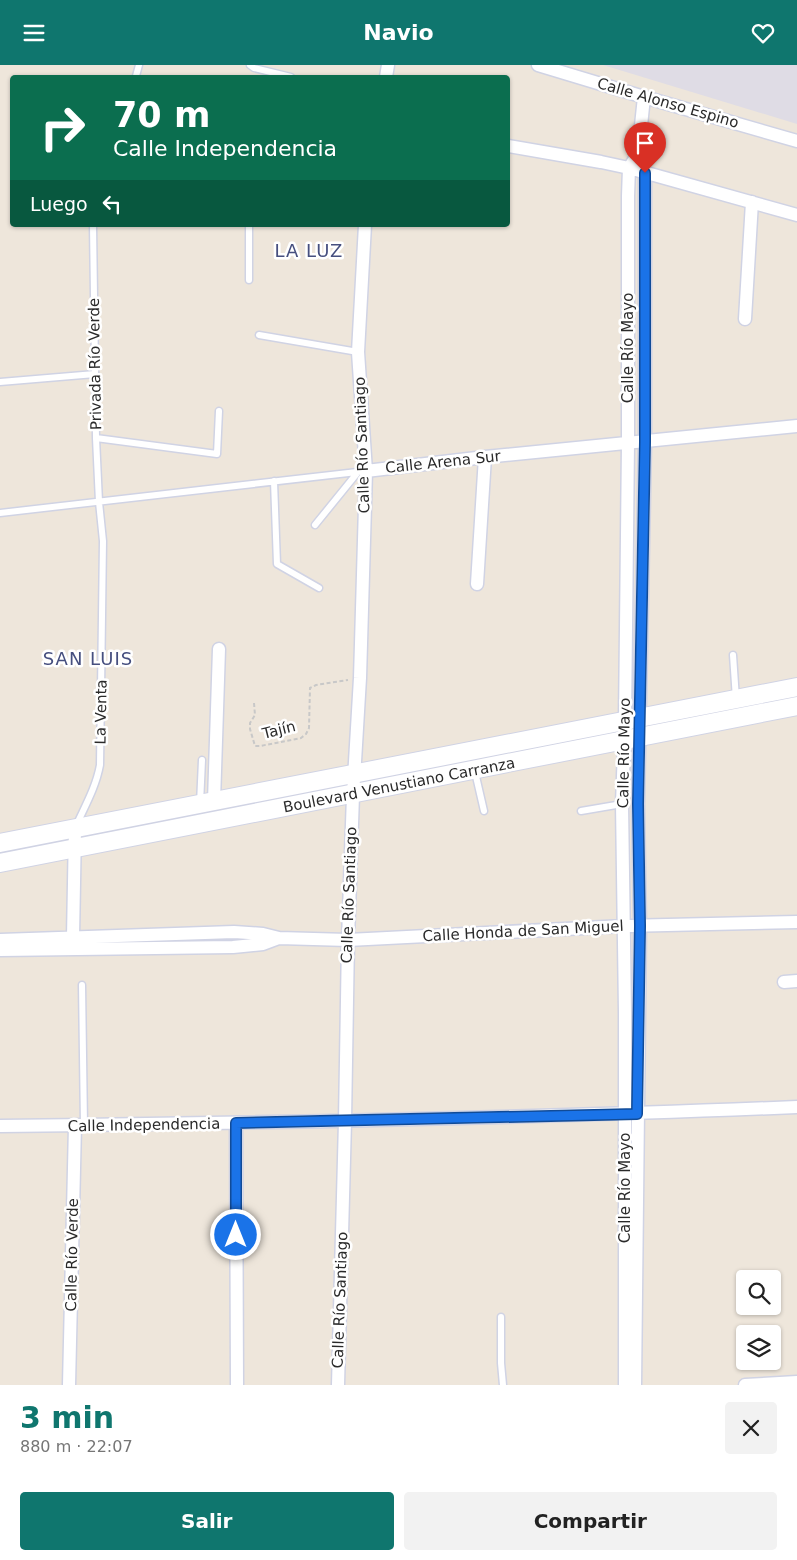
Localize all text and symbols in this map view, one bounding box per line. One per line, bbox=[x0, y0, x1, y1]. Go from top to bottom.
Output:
icon: menu bbox=[20, 19, 48, 47]
icon: heart bbox=[749, 19, 777, 47]
text: Navio bbox=[363, 20, 434, 45]
street label: Calle Alonso Espino bbox=[595, 74, 741, 132]
icon: right bbox=[30, 95, 95, 160]
text: 70 m bbox=[113, 95, 210, 135]
pin bbox=[624, 122, 666, 173]
icon: arrive bbox=[631, 129, 659, 157]
text: Calle Independencia bbox=[113, 136, 337, 161]
icon: left bbox=[98, 190, 126, 218]
text: Luego bbox=[30, 193, 88, 215]
district label: LA LUZ bbox=[275, 240, 343, 261]
street label: Calle Río Mayo bbox=[619, 293, 637, 403]
street label: Privada Río Verde bbox=[85, 298, 105, 430]
street label: Calle Río Santiago bbox=[351, 376, 373, 514]
street label: Calle Arena Sur bbox=[384, 447, 502, 477]
district label: SAN LUIS bbox=[43, 648, 133, 669]
street label: La Venta bbox=[91, 679, 111, 745]
street label: Calle Río Mayo bbox=[614, 697, 634, 809]
street label: Tajín bbox=[259, 717, 298, 743]
street label: Boulevard Venustiano Carranza bbox=[281, 754, 517, 816]
street label: Calle Río Santiago bbox=[338, 826, 360, 964]
street label: Calle Honda de San Miguel bbox=[422, 917, 624, 945]
street label: Calle Independencia bbox=[67, 1115, 221, 1135]
street label: Calle Río Mayo bbox=[616, 1133, 634, 1243]
street label: Calle Río Verde bbox=[62, 1198, 82, 1312]
position arrow bbox=[209, 1208, 261, 1260]
street label: Calle Río Santiago bbox=[329, 1231, 351, 1369]
map controls bbox=[736, 1270, 781, 1370]
button: search bbox=[736, 1270, 781, 1315]
button: layers bbox=[736, 1325, 781, 1370]
text: 3 min bbox=[20, 1400, 114, 1435]
button: close bbox=[725, 1402, 777, 1454]
text: 880 m · 22:07 bbox=[20, 1437, 133, 1456]
button: Salir bbox=[20, 1492, 394, 1550]
button: Compartir bbox=[404, 1492, 777, 1550]

